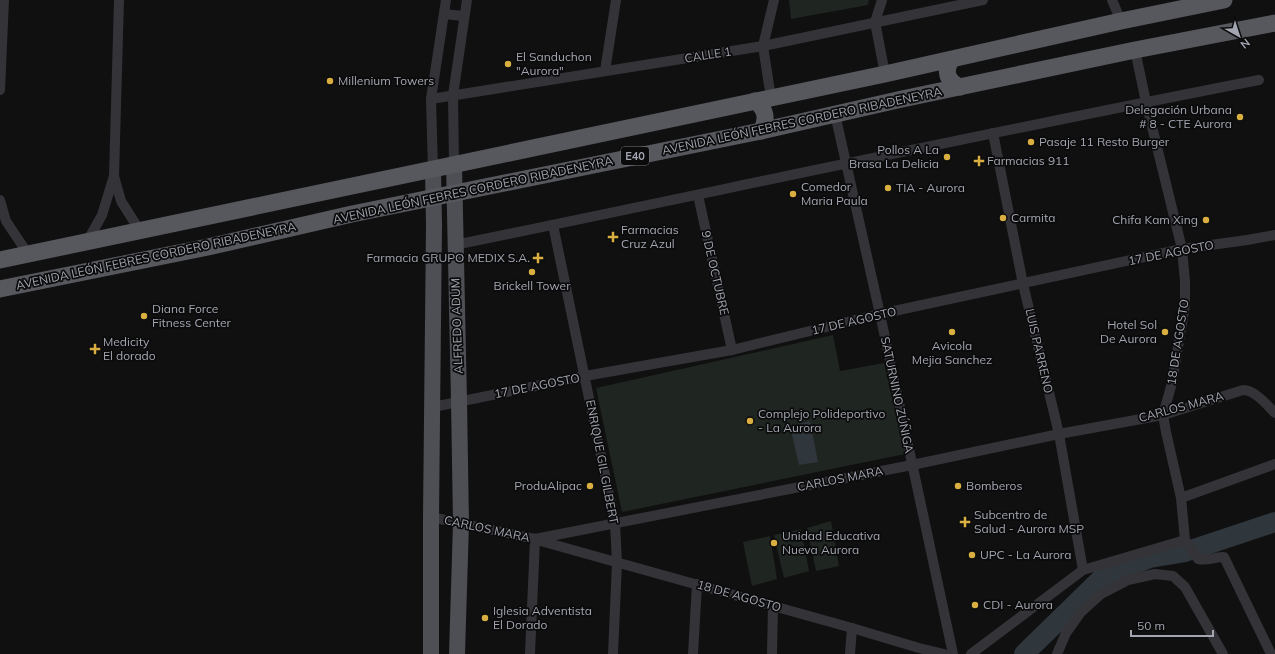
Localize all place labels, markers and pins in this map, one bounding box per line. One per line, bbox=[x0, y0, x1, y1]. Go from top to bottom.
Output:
place label: El Sanduchon "Aurora" bbox=[516, 49, 592, 78]
marker: El Sanduchon "Aurora" bbox=[503, 59, 513, 69]
place label: Millenium Towers bbox=[338, 73, 434, 88]
marker: Millenium Towers bbox=[325, 76, 335, 86]
place label: Delegación Urbana # 8 - CTE Aurora bbox=[1125, 102, 1232, 131]
marker: Delegación Urbana # 8 - CTE Aurora bbox=[1235, 112, 1245, 122]
place label: Pasaje 11 Resto Burger bbox=[1039, 134, 1170, 149]
marker: Pasaje 11 Resto Burger bbox=[1026, 137, 1036, 147]
place label: Pollos A La Brasa La Delicia bbox=[849, 142, 939, 171]
marker: Pollos A La Brasa La Delicia bbox=[942, 152, 952, 162]
place label: Farmacias 911 bbox=[987, 153, 1069, 168]
marker: Farmacias 911 bbox=[974, 156, 984, 166]
place label: Comedor Maria Paula bbox=[801, 179, 868, 208]
place label: TIA - Aurora bbox=[896, 180, 965, 195]
marker: TIA - Aurora bbox=[883, 183, 893, 193]
marker: Comedor Maria Paula bbox=[788, 189, 798, 199]
place label: Carmita bbox=[1011, 210, 1055, 225]
place label: Chifa Kam Xing bbox=[1112, 212, 1198, 227]
marker: Carmita bbox=[998, 213, 1008, 223]
marker: Chifa Kam Xing bbox=[1201, 215, 1211, 225]
place label: Farmacias Cruz Azul bbox=[621, 222, 679, 251]
marker: Farmacias Cruz Azul bbox=[608, 232, 618, 242]
place label: Farmacia GRUPO MEDIX S.A. bbox=[367, 250, 530, 265]
marker: Farmacia GRUPO MEDIX S.A. bbox=[533, 253, 543, 263]
marker: Brickell Tower bbox=[527, 267, 537, 277]
place label: Brickell Tower bbox=[493, 278, 571, 293]
place label: Diana Force Fitness Center bbox=[152, 301, 231, 330]
marker: Diana Force Fitness Center bbox=[139, 311, 149, 321]
place label: Hotel Sol De Aurora bbox=[1100, 317, 1157, 346]
marker: Avicola Mejia Sanchez bbox=[947, 327, 957, 337]
marker: Hotel Sol De Aurora bbox=[1160, 327, 1170, 337]
place label: Medicity El dorado bbox=[103, 334, 156, 363]
place label: Avicola Mejia Sanchez bbox=[912, 338, 992, 367]
marker: Medicity El dorado bbox=[90, 344, 100, 354]
place label: Complejo Polideportivo - La Aurora bbox=[758, 406, 886, 435]
marker: Complejo Polideportivo - La Aurora bbox=[745, 416, 755, 426]
place label: ProduAlipac bbox=[514, 478, 582, 493]
place label: Bomberos bbox=[966, 478, 1022, 493]
marker: ProduAlipac bbox=[585, 481, 595, 491]
marker: Bomberos bbox=[953, 481, 963, 491]
place label: Subcentro de Salud - Aurora MSP bbox=[974, 507, 1084, 536]
marker: Subcentro de Salud - Aurora MSP bbox=[959, 516, 971, 528]
place label: Unidad Educativa Nueva Aurora bbox=[782, 528, 880, 557]
marker: Unidad Educativa Nueva Aurora bbox=[769, 538, 779, 548]
place label: UPC - La Aurora bbox=[980, 547, 1071, 562]
marker: UPC - La Aurora bbox=[967, 550, 977, 560]
place label: CDI - Aurora bbox=[983, 597, 1053, 612]
marker: CDI - Aurora bbox=[970, 600, 980, 610]
place label: Iglesia Adventista El Dorado bbox=[493, 603, 592, 632]
marker: Iglesia Adventista El Dorado bbox=[480, 613, 490, 623]

